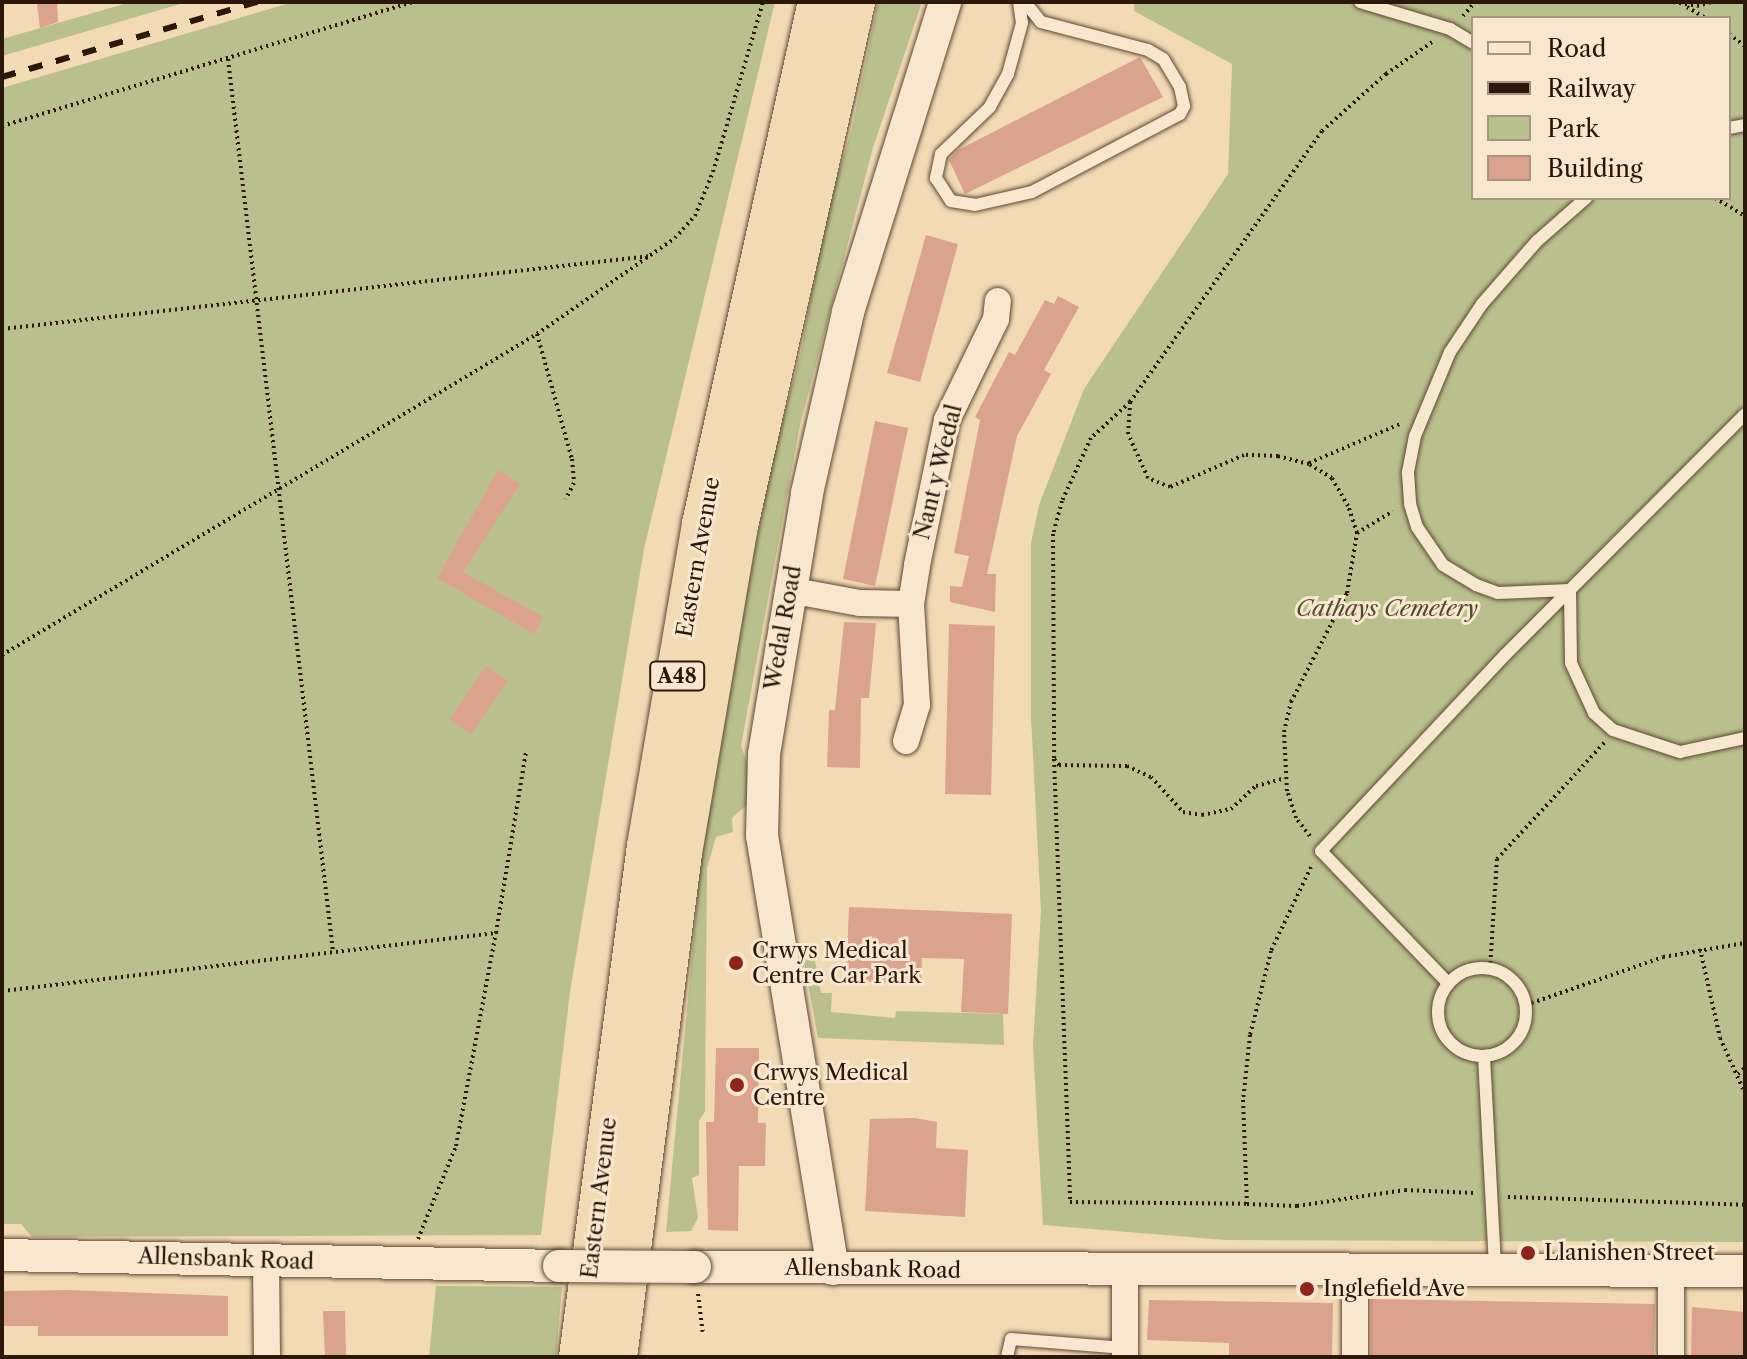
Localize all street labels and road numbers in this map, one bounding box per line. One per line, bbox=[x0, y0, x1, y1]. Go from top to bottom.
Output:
street label: Nant y Wedal bbox=[908, 400, 968, 544]
street label: Eastern Avenue bbox=[671, 474, 725, 640]
street label: Wedal Road bbox=[759, 563, 807, 693]
road number: A48 bbox=[649, 660, 705, 692]
street label: Eastern Avenue bbox=[576, 1115, 622, 1281]
street label: Allensbank Road bbox=[137, 1243, 315, 1275]
street label: Allensbank Road bbox=[784, 1254, 962, 1284]

